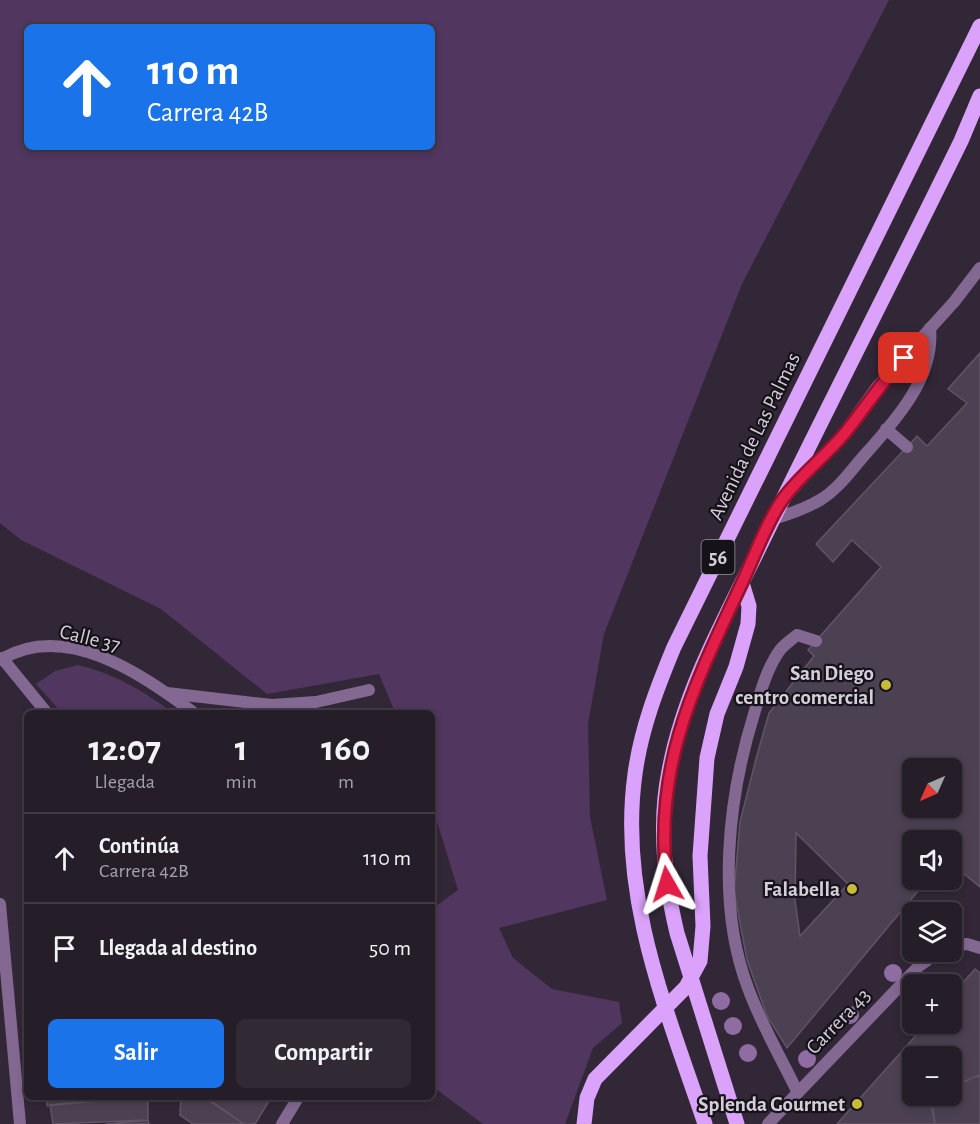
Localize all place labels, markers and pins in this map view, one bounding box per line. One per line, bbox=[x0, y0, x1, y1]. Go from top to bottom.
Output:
pin bbox=[878, 332, 929, 383]
place label: San Diego centro comercial bbox=[735, 663, 874, 708]
marker: San Diego centro comercial bbox=[879, 678, 893, 692]
place label: Falabella bbox=[763, 879, 840, 900]
marker: Falabella bbox=[845, 882, 859, 896]
place label: Splenda Gourmet bbox=[698, 1094, 845, 1115]
marker: Splenda Gourmet bbox=[850, 1097, 864, 1111]

